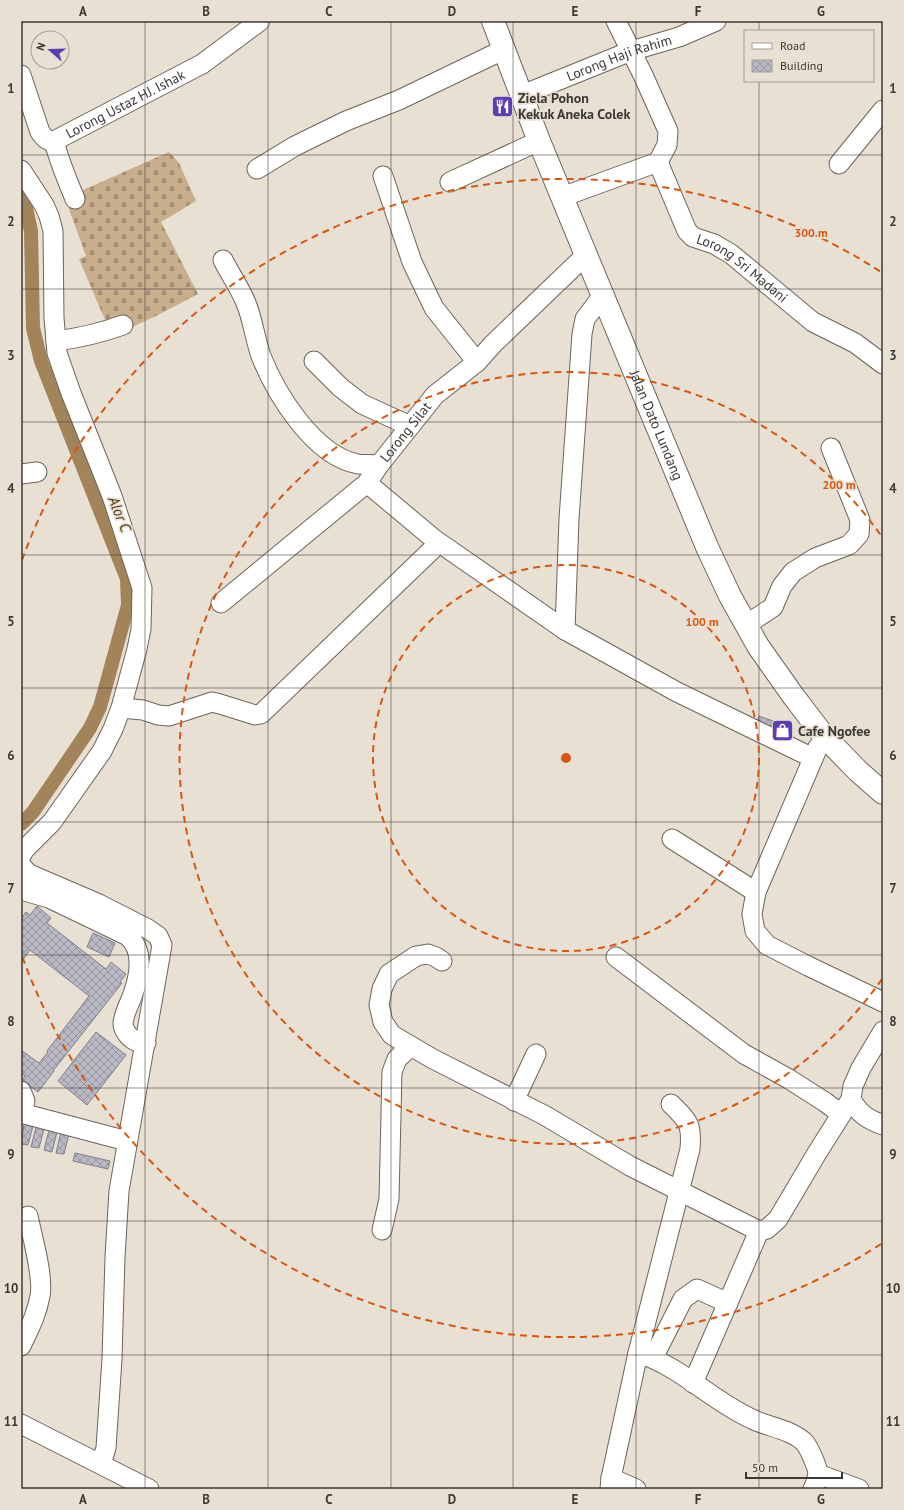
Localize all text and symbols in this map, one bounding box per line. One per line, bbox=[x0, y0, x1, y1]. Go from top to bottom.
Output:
text: A bbox=[79, 3, 87, 20]
text: B bbox=[202, 3, 210, 20]
text: C bbox=[325, 3, 333, 20]
text: D bbox=[448, 3, 456, 20]
text: E bbox=[572, 3, 579, 20]
text: F bbox=[695, 3, 702, 20]
text: G bbox=[817, 3, 825, 20]
north arrow bbox=[30, 30, 70, 70]
legend bbox=[744, 30, 874, 82]
street label: Lorong Haji Rahim bbox=[564, 31, 674, 85]
text: Road bbox=[780, 38, 805, 53]
text: N bbox=[33, 41, 48, 52]
text: Building bbox=[780, 58, 823, 73]
street label: Lorong Ustaz HJ. Ishak bbox=[63, 65, 188, 142]
text: 1 bbox=[7, 80, 15, 97]
text: 1 bbox=[889, 80, 897, 97]
place label: Ziela Pohon Kekuk Aneka Colek bbox=[518, 89, 630, 123]
restaurant icon: Ziela Pohon Kekuk Aneka Colek bbox=[490, 93, 516, 119]
text: 2 bbox=[7, 213, 15, 230]
text: 2 bbox=[889, 213, 897, 230]
text: 300 m bbox=[794, 225, 828, 240]
street label: Lorong Sri Madani bbox=[694, 230, 792, 306]
text: 3 bbox=[7, 347, 15, 364]
text: 3 bbox=[889, 347, 897, 364]
street label: Jalan Dato Lundang bbox=[625, 367, 687, 483]
street label: Lorong Silat bbox=[376, 398, 435, 466]
text: 200 m bbox=[822, 477, 856, 492]
text: 4 bbox=[7, 480, 15, 497]
text: 4 bbox=[889, 480, 897, 497]
water label: Alor C bbox=[104, 492, 136, 536]
text: 5 bbox=[7, 613, 15, 630]
text: 5 bbox=[889, 613, 897, 630]
text: 100 m bbox=[685, 614, 719, 629]
shop icon: Cafe Ngofee bbox=[769, 718, 795, 744]
place label: Cafe Ngofee bbox=[798, 722, 870, 740]
text: 6 bbox=[7, 747, 15, 764]
text: 6 bbox=[889, 747, 897, 764]
centre of rings bbox=[559, 751, 573, 765]
text: 7 bbox=[7, 880, 15, 897]
text: 7 bbox=[889, 880, 897, 897]
text: 8 bbox=[7, 1013, 15, 1030]
text: 8 bbox=[889, 1013, 897, 1030]
text: 9 bbox=[7, 1146, 15, 1163]
text: 9 bbox=[889, 1146, 897, 1163]
text: 10 bbox=[4, 1280, 18, 1297]
text: 10 bbox=[886, 1280, 900, 1297]
text: 11 bbox=[4, 1413, 18, 1430]
text: 11 bbox=[886, 1413, 900, 1430]
scale bar bbox=[746, 1454, 842, 1480]
text: 50 m bbox=[752, 1460, 778, 1475]
text: A bbox=[79, 1491, 87, 1508]
text: B bbox=[202, 1491, 210, 1508]
text: C bbox=[325, 1491, 333, 1508]
text: D bbox=[448, 1491, 456, 1508]
text: E bbox=[572, 1491, 579, 1508]
text: F bbox=[695, 1491, 702, 1508]
text: G bbox=[817, 1491, 825, 1508]

